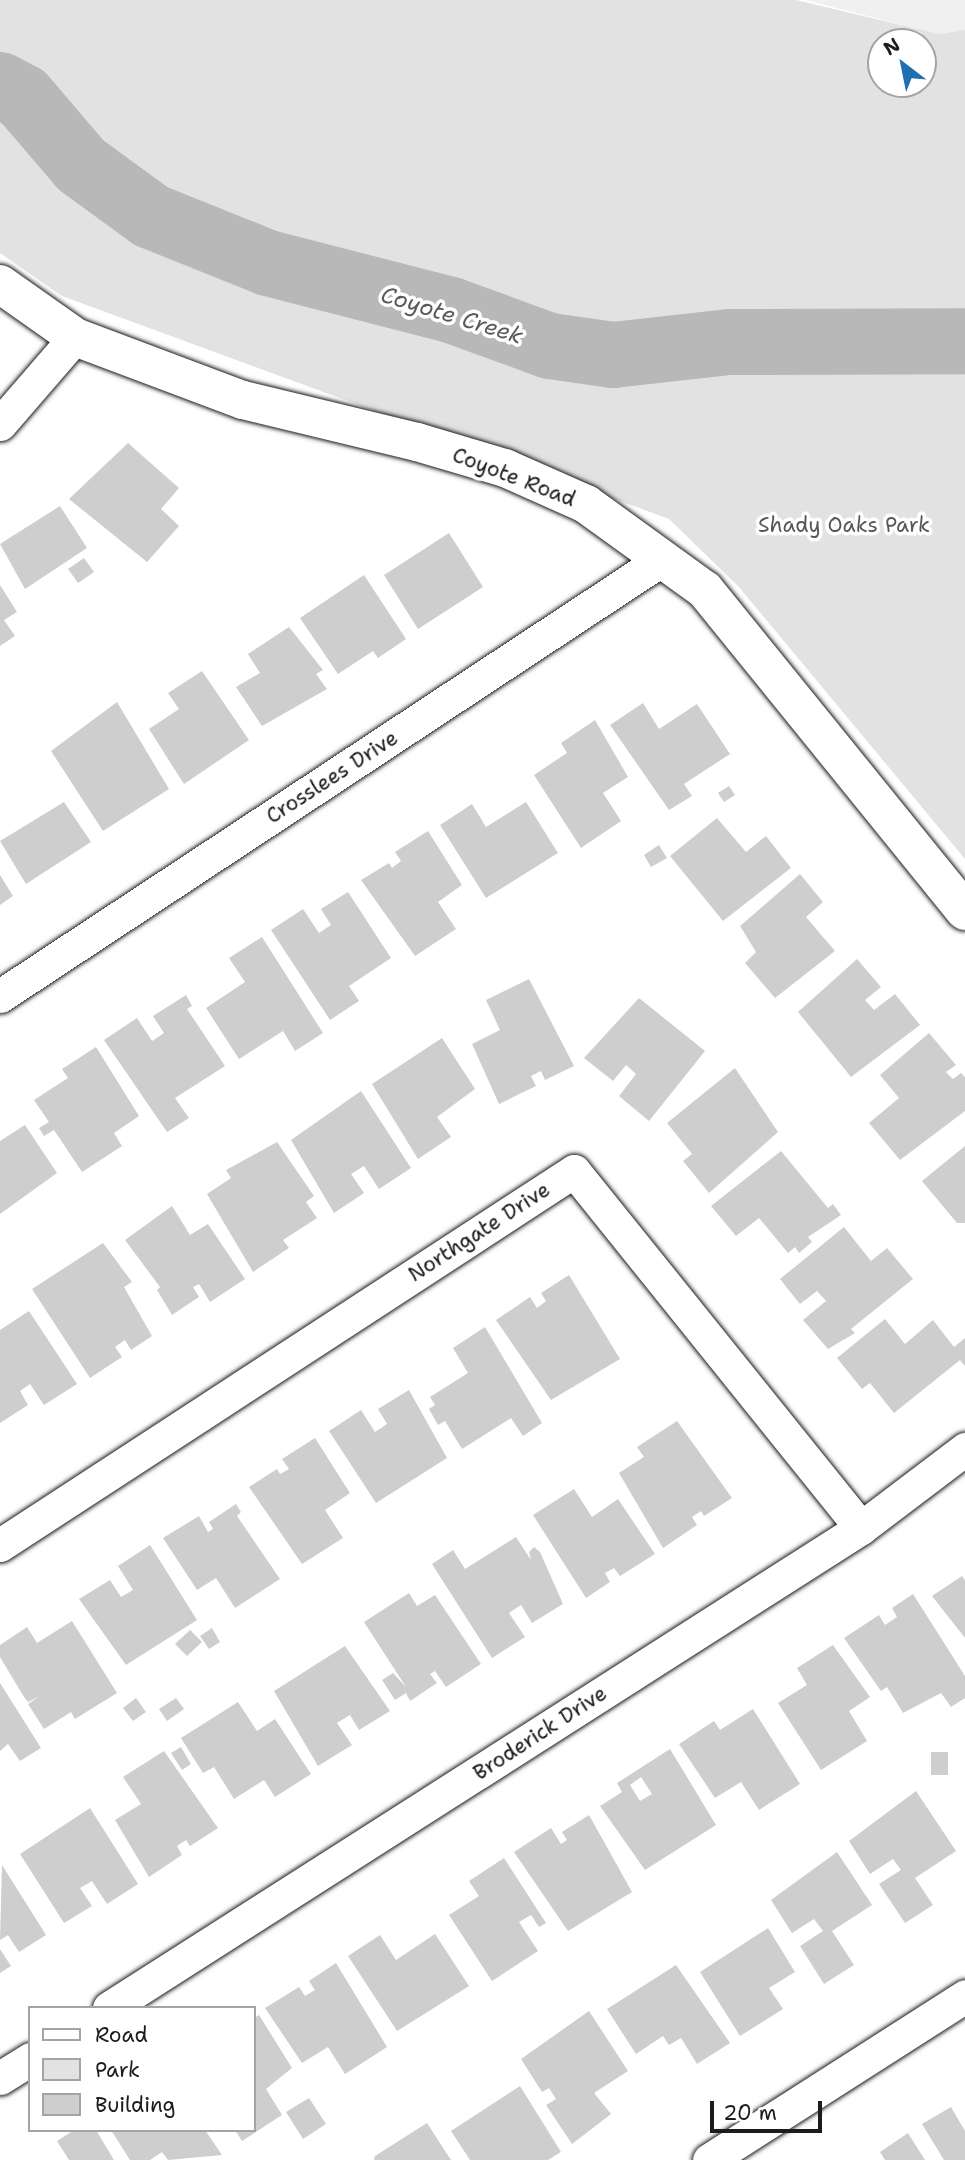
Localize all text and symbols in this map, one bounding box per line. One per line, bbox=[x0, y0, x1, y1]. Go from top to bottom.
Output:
north arrow bbox=[867, 28, 937, 98]
text: N bbox=[879, 32, 905, 61]
water label: Coyote Creek bbox=[377, 280, 527, 350]
street label: Coyote Road bbox=[449, 442, 579, 512]
park label: Shady Oaks Park bbox=[758, 512, 930, 538]
street label: Crosslees Drive bbox=[261, 725, 403, 829]
street label: Northgate Drive bbox=[403, 1177, 555, 1287]
street label: Broderick Drive bbox=[468, 1680, 612, 1786]
legend bbox=[28, 2006, 256, 2132]
text: Road bbox=[95, 2021, 148, 2049]
text: Park bbox=[95, 2056, 140, 2084]
scale bar bbox=[713, 2086, 825, 2130]
text: Building bbox=[95, 2091, 175, 2119]
text: 20 m bbox=[723, 2099, 777, 2127]

